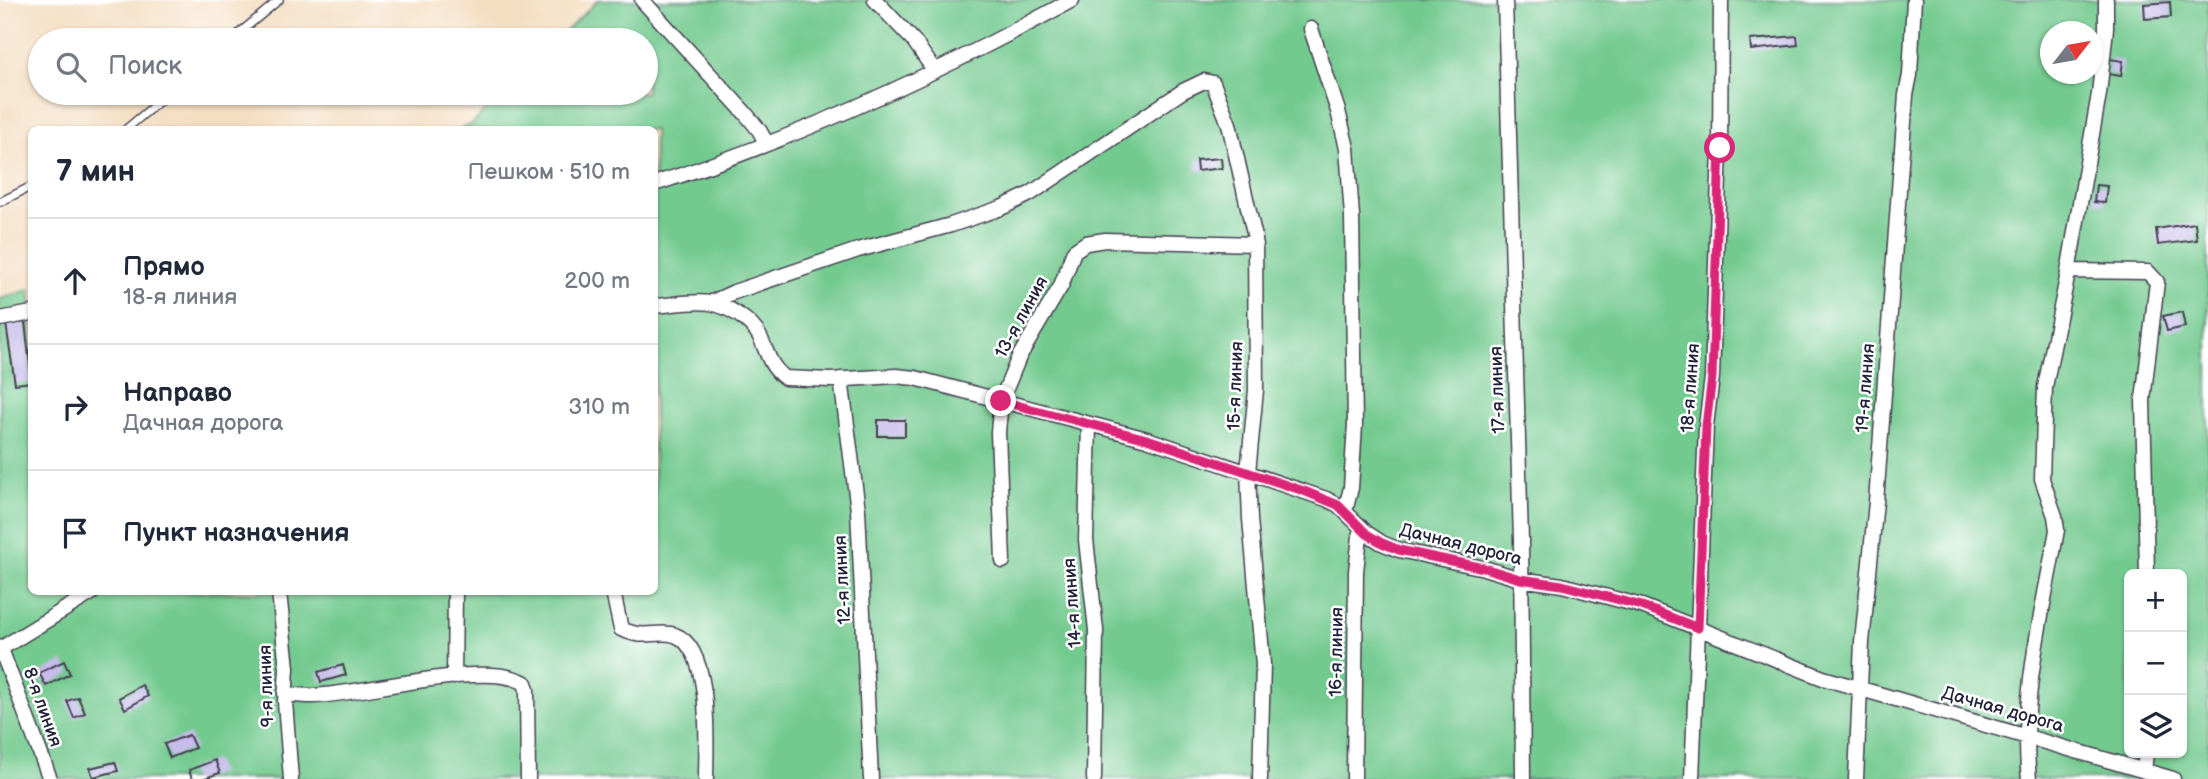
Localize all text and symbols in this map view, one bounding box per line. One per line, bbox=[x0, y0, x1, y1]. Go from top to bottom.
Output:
north arrow bbox=[2040, 21, 2103, 84]
search box bbox=[28, 28, 658, 105]
icon: search bbox=[52, 48, 90, 86]
text: Поиск bbox=[108, 51, 182, 82]
route start bbox=[1704, 132, 1735, 163]
text: 7 мин bbox=[56, 154, 135, 190]
text: Пешком · 510 m bbox=[467, 158, 630, 186]
text: Прямо bbox=[123, 252, 205, 283]
icon: ahead bbox=[56, 262, 94, 300]
text: 200 m bbox=[564, 267, 630, 295]
street label: 13-я линия bbox=[990, 273, 1052, 362]
text: 18-я линия bbox=[123, 283, 237, 311]
street label: 15-я линия bbox=[1223, 341, 1248, 431]
street label: 18-я линия bbox=[1677, 343, 1704, 433]
street label: 19-я линия bbox=[1852, 343, 1879, 433]
street label: 17-я линия bbox=[1485, 346, 1510, 434]
text: Направо bbox=[123, 378, 232, 409]
route end bbox=[985, 385, 1016, 416]
icon: right bbox=[56, 388, 94, 426]
text: 310 m bbox=[568, 393, 630, 421]
text: Дачная дорога bbox=[123, 409, 283, 437]
icon: arrive bbox=[56, 514, 94, 552]
text: Пункт назначения bbox=[123, 518, 349, 549]
street label: Дачная дорога bbox=[1397, 519, 1525, 570]
street label: 12-я линия bbox=[830, 535, 855, 625]
street label: 14-я линия bbox=[1059, 557, 1086, 649]
map controls bbox=[2124, 569, 2187, 758]
button: + bbox=[2124, 569, 2187, 632]
street label: 16-я линия bbox=[1325, 607, 1348, 697]
button: − bbox=[2124, 632, 2187, 695]
street label: 9-я линия bbox=[255, 644, 278, 727]
street label: 8-я линия bbox=[19, 665, 66, 749]
street label: Дачная дорога bbox=[1940, 682, 2066, 737]
button: layers bbox=[2124, 695, 2187, 758]

